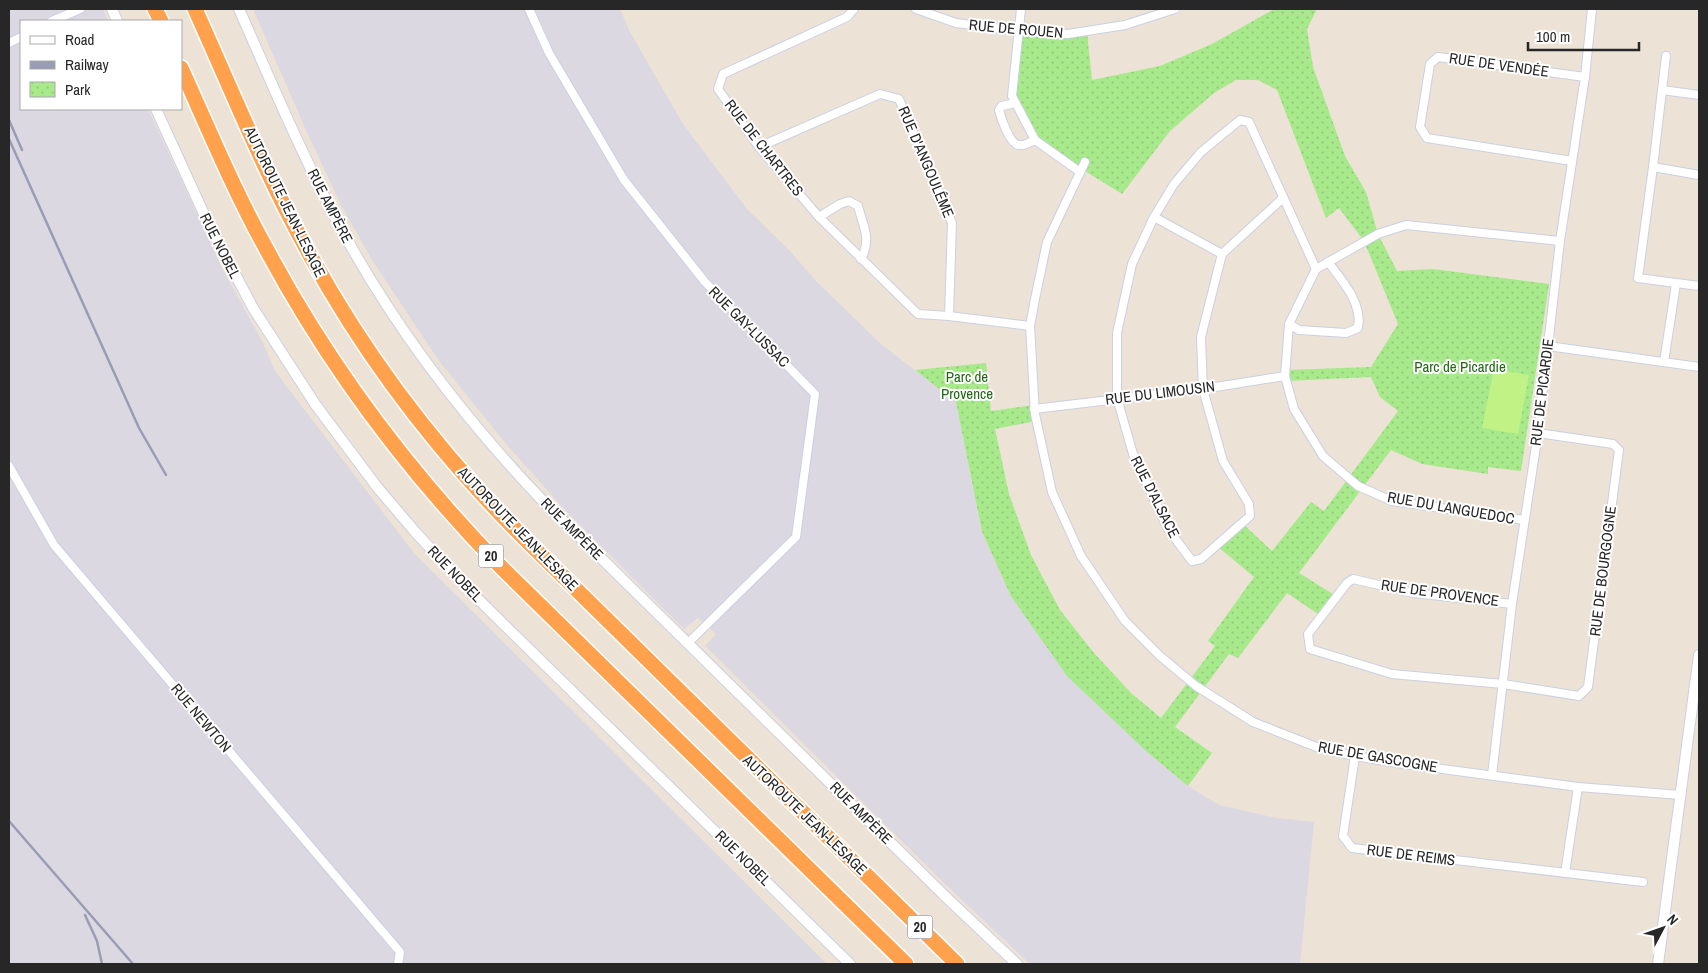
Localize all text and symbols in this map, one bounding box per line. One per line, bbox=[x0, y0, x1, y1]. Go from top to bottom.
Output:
street label: RUE DE ROUEN bbox=[968, 14, 1064, 43]
legend bbox=[20, 20, 182, 110]
scale bar bbox=[1528, 20, 1639, 52]
text: 100 m bbox=[1536, 26, 1570, 47]
text: Road bbox=[65, 29, 94, 50]
street label: RUE DE VENDÉE bbox=[1448, 47, 1550, 82]
text: Railway bbox=[65, 54, 110, 75]
text: Park bbox=[65, 79, 91, 100]
street label: RUE DE CHARTRES bbox=[720, 95, 809, 200]
street label: RUE D'ANGOULÊME bbox=[894, 103, 959, 221]
street label: AUTOROUTE JEAN-LESAGE bbox=[239, 122, 331, 281]
street label: RUE AMPÈRE bbox=[303, 165, 358, 246]
street label: RUE NOBEL bbox=[195, 209, 246, 282]
street label: RUE GAY-LUSSAC bbox=[704, 282, 795, 372]
street label: RUE DE PICARDIE bbox=[1525, 337, 1559, 447]
park label: Parc de Picardie bbox=[1414, 356, 1506, 377]
park label: Parc de Provence bbox=[941, 366, 993, 404]
street label: RUE DU LIMOUSIN bbox=[1104, 375, 1216, 410]
street label: RUE D'ALSACE bbox=[1126, 452, 1185, 541]
street label: AUTOROUTE JEAN-LESAGE bbox=[453, 461, 583, 595]
street label: RUE DU LANGUEDOC bbox=[1386, 486, 1516, 529]
street label: RUE AMPÈRE bbox=[536, 493, 608, 565]
street label: RUE DE BOURGOGNE bbox=[1584, 505, 1621, 637]
street label: RUE NOBEL bbox=[423, 541, 488, 607]
road number: 20 bbox=[478, 544, 504, 568]
street label: RUE DE PROVENCE bbox=[1380, 574, 1500, 611]
street label: RUE NEWTON bbox=[166, 679, 236, 757]
street label: RUE DE GASCOGNE bbox=[1317, 736, 1439, 777]
street label: AUTOROUTE JEAN-LESAGE bbox=[738, 749, 872, 880]
street label: RUE AMPÈRE bbox=[825, 777, 897, 849]
street label: RUE NOBEL bbox=[711, 825, 776, 890]
street label: RUE DE REIMS bbox=[1366, 839, 1456, 870]
north arrow bbox=[1638, 903, 1688, 953]
text: N bbox=[1663, 910, 1682, 929]
road number: 20 bbox=[908, 916, 932, 939]

